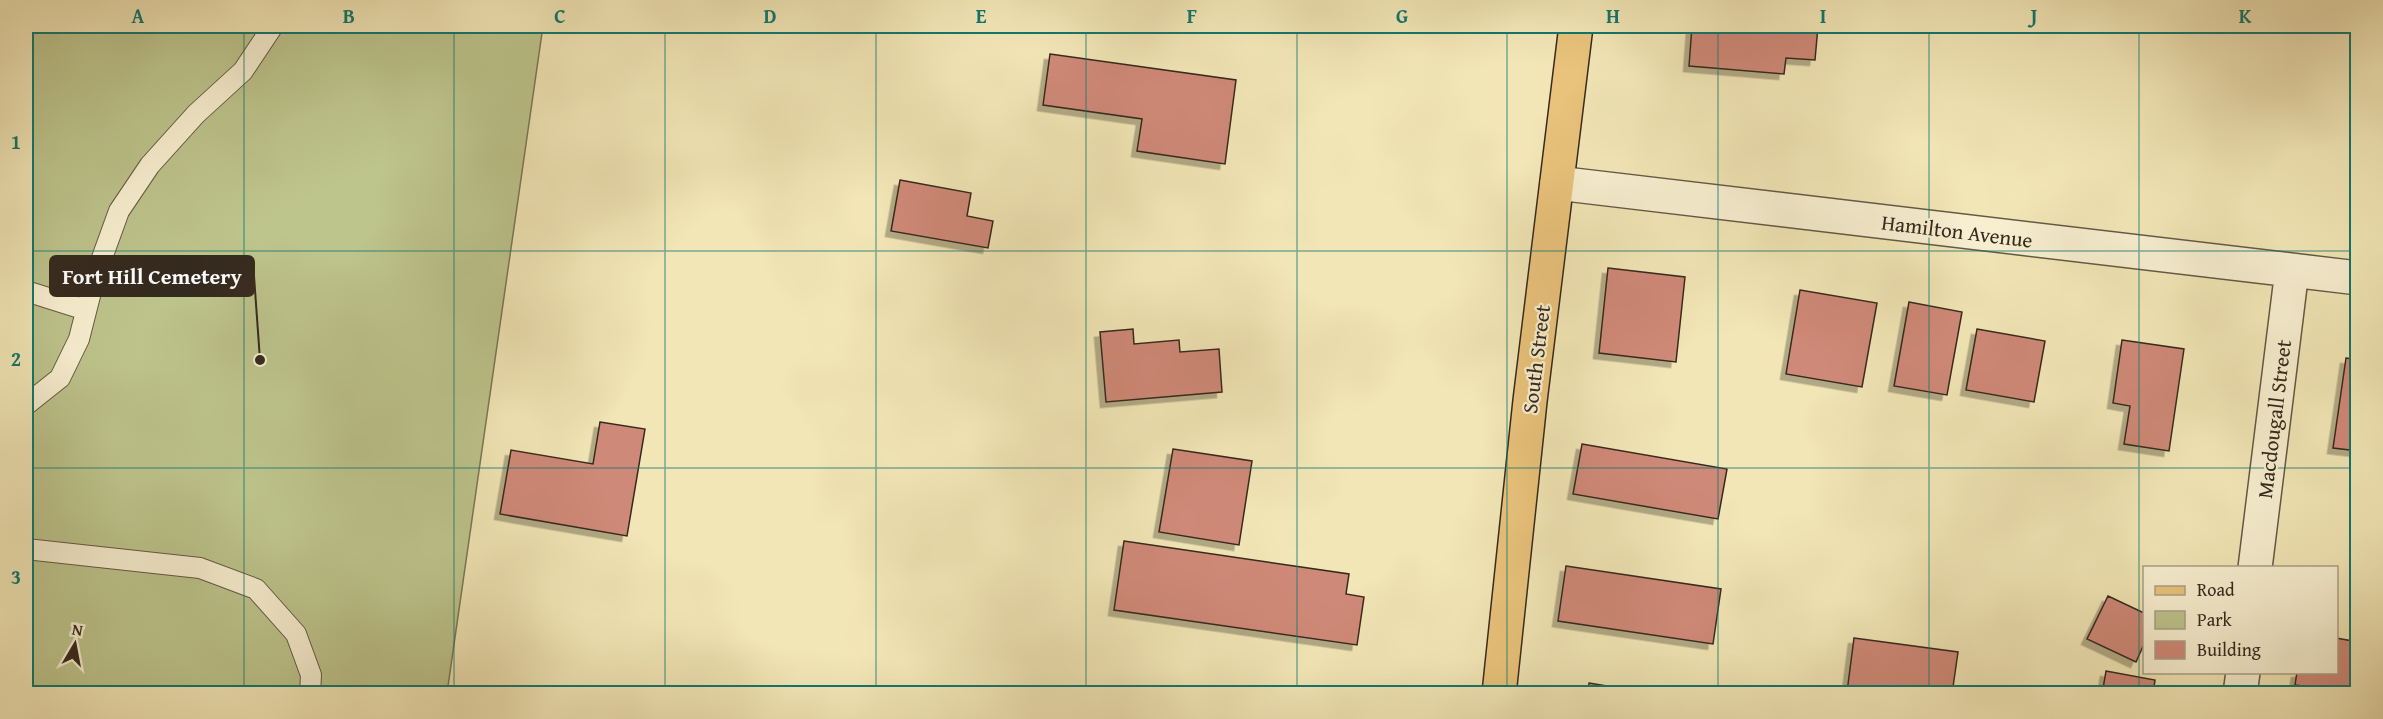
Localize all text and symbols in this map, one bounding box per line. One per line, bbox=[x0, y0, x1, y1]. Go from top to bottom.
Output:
text: A bbox=[132, 1, 145, 30]
text: B bbox=[343, 1, 355, 30]
text: C bbox=[554, 1, 566, 30]
text: D bbox=[763, 1, 777, 30]
text: E bbox=[976, 1, 987, 30]
text: F bbox=[1187, 1, 1197, 30]
text: G bbox=[1396, 1, 1408, 30]
text: H bbox=[1606, 1, 1620, 30]
text: I bbox=[1820, 1, 1826, 30]
text: J bbox=[2028, 1, 2038, 30]
text: K bbox=[2239, 1, 2252, 30]
text: 1 bbox=[11, 127, 21, 156]
street label: Hamilton Avenue bbox=[1880, 206, 2034, 256]
callout: Fort Hill Cemetery bbox=[50, 256, 254, 296]
text: Fort Hill Cemetery bbox=[62, 260, 242, 292]
street label: South Street bbox=[1514, 302, 1558, 415]
street label: Macdougall Street bbox=[2249, 337, 2299, 500]
text: 2 bbox=[11, 344, 21, 373]
text: 3 bbox=[11, 562, 21, 591]
legend bbox=[2143, 566, 2338, 674]
text: Road bbox=[2197, 576, 2235, 603]
text: Park bbox=[2197, 606, 2233, 633]
north arrow bbox=[45, 614, 105, 674]
text: N bbox=[70, 616, 85, 642]
text: Building bbox=[2197, 636, 2261, 663]

